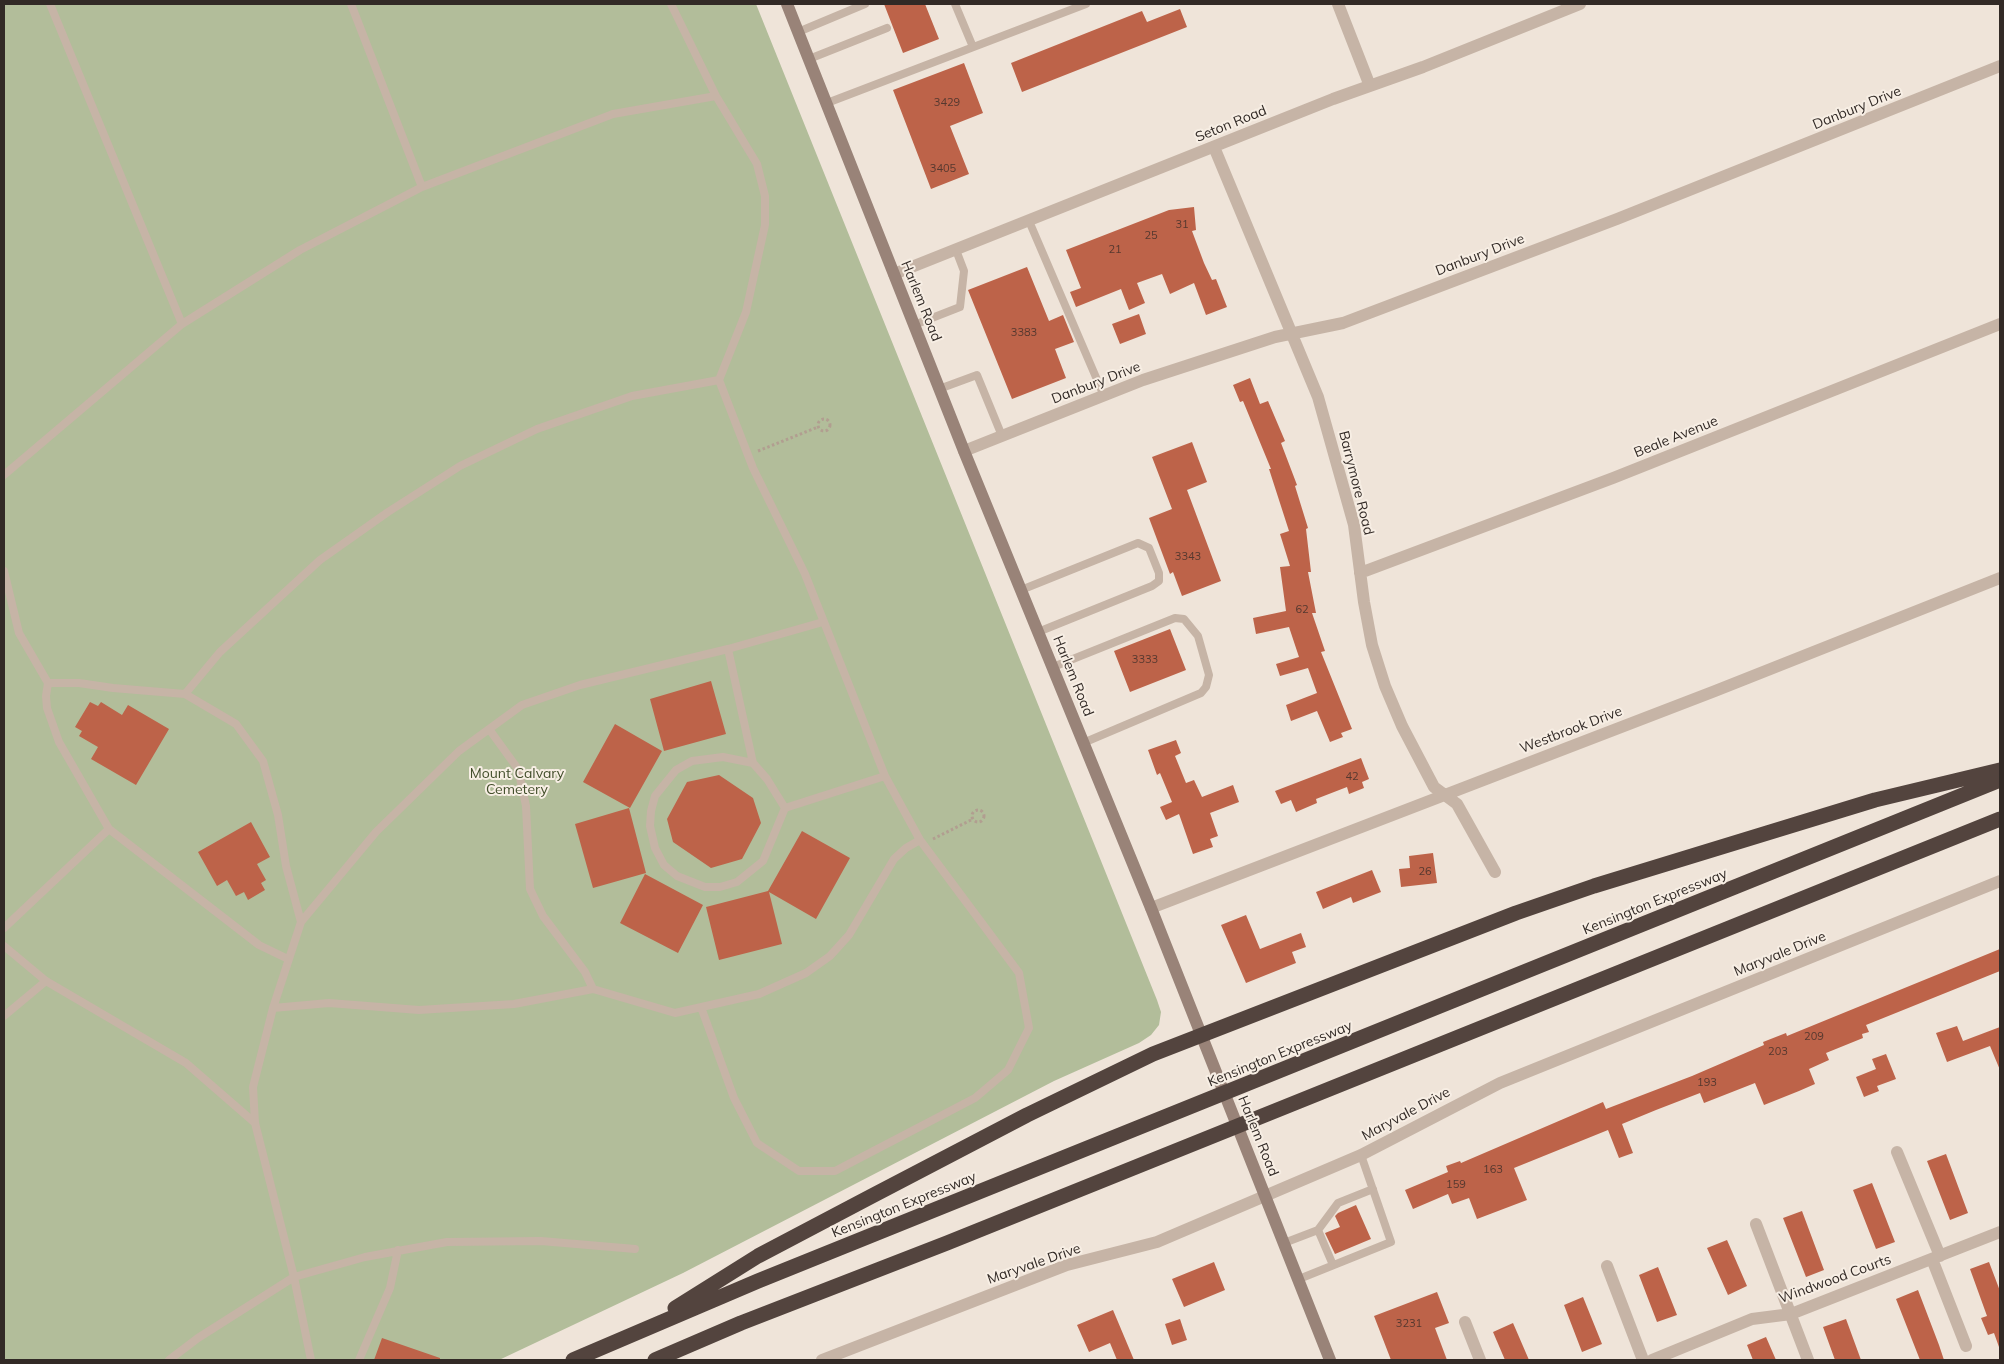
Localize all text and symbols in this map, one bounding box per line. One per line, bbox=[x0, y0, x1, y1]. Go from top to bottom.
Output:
street label: Danbury Drive bbox=[1810, 83, 1904, 133]
house number: 3429 bbox=[934, 96, 960, 110]
street label: Seton Road bbox=[1193, 102, 1269, 146]
house number: 3405 bbox=[930, 162, 956, 176]
house number: 31 bbox=[1175, 218, 1189, 232]
house number: 25 bbox=[1144, 229, 1158, 243]
street label: Danbury Drive bbox=[1433, 230, 1527, 280]
house number: 21 bbox=[1108, 243, 1122, 257]
street label: Harlem Road bbox=[897, 258, 945, 344]
house number: 3383 bbox=[1011, 326, 1037, 340]
street label: Danbury Drive bbox=[1049, 358, 1143, 408]
street label: Beale Avenue bbox=[1632, 413, 1720, 461]
street label: Barrymore Road bbox=[1335, 429, 1377, 537]
house number: 3343 bbox=[1175, 550, 1201, 564]
house number: 62 bbox=[1295, 603, 1309, 617]
street label: Harlem Road bbox=[1049, 633, 1097, 719]
house number: 3333 bbox=[1132, 653, 1158, 667]
street label: Westbrook Drive bbox=[1517, 703, 1625, 757]
park label: Mount Calvary Cemetery bbox=[470, 766, 564, 799]
house number: 42 bbox=[1345, 770, 1359, 784]
house number: 26 bbox=[1418, 865, 1432, 879]
street label: Kensington Expressway bbox=[1580, 865, 1730, 939]
street label: Maryvale Drive bbox=[1732, 928, 1828, 980]
street label: Kensington Expressway bbox=[1205, 1017, 1355, 1091]
house number: 209 bbox=[1804, 1030, 1824, 1044]
house number: 203 bbox=[1768, 1045, 1788, 1059]
house number: 193 bbox=[1697, 1076, 1717, 1090]
street label: Maryvale Drive bbox=[1359, 1084, 1453, 1144]
street label: Harlem Road bbox=[1234, 1093, 1282, 1179]
house number: 163 bbox=[1483, 1163, 1503, 1177]
street label: Kensington Expressway bbox=[829, 1168, 979, 1242]
house number: 159 bbox=[1446, 1178, 1466, 1192]
street label: Maryvale Drive bbox=[985, 1240, 1083, 1288]
street label: Windwood Courts bbox=[1777, 1251, 1893, 1307]
house number: 3231 bbox=[1396, 1317, 1422, 1331]

